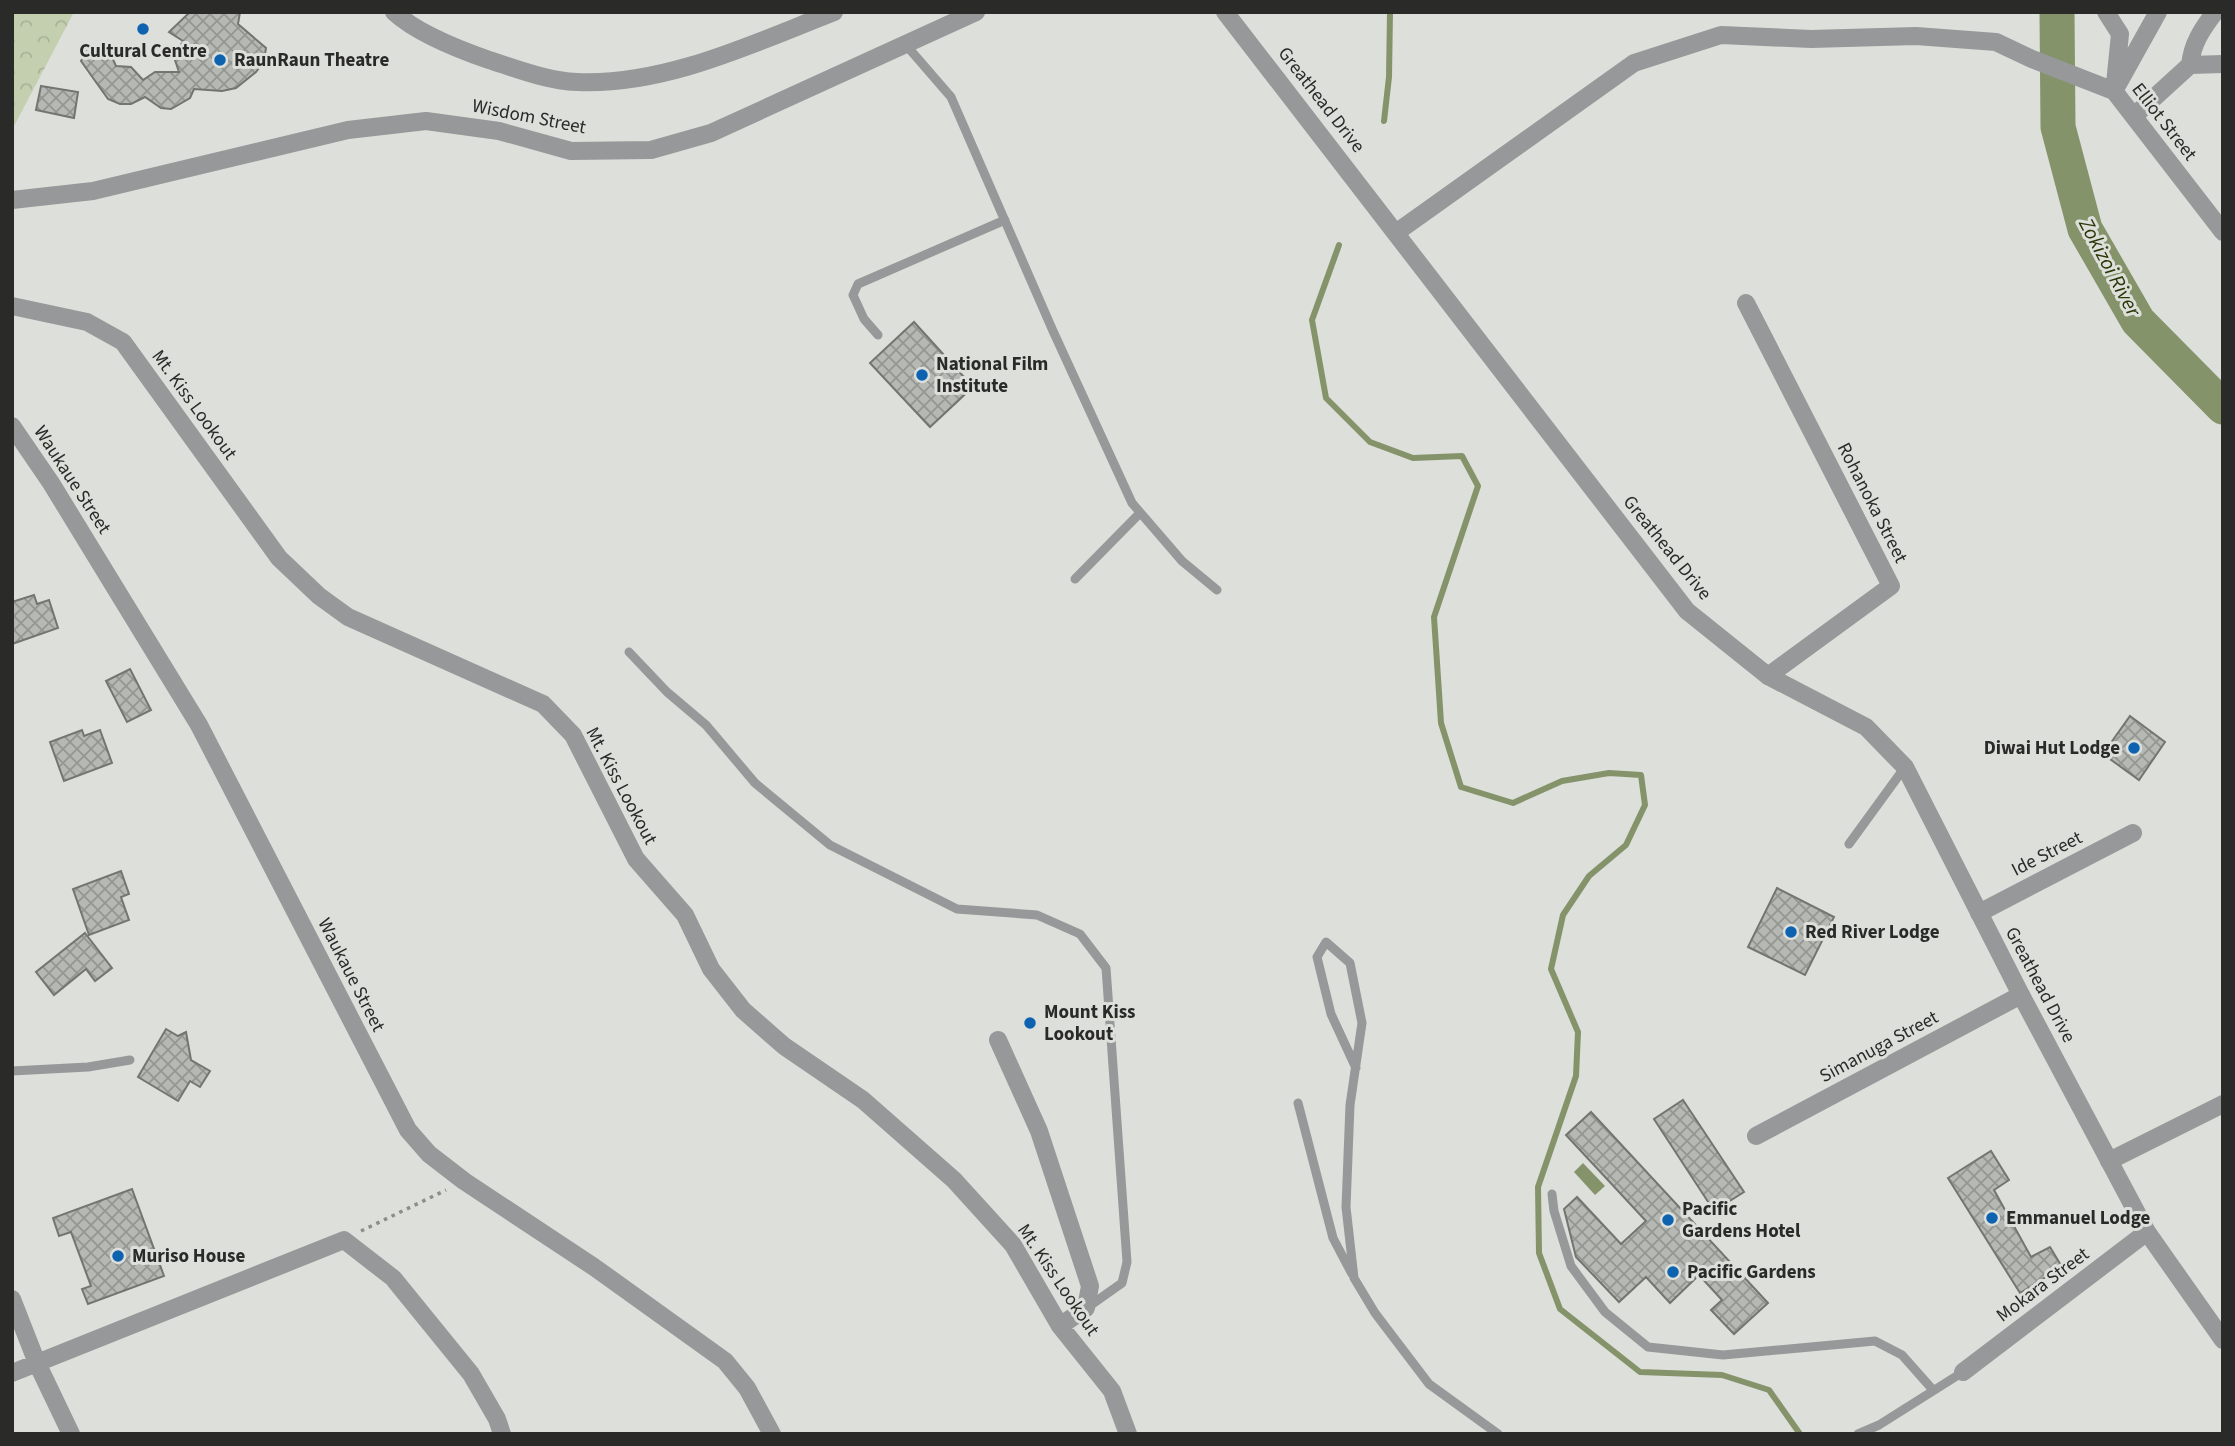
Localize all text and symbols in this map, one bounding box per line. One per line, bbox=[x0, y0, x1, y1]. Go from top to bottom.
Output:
marker: Cultural Centre bbox=[135, 21, 151, 37]
place label: Cultural Centre bbox=[79, 38, 207, 65]
street label: Greathead Drive bbox=[1271, 41, 1371, 159]
place label: RaunRaun Theatre bbox=[234, 47, 389, 74]
marker: RaunRaun Theatre bbox=[212, 52, 228, 68]
street label: Elliot Street bbox=[2125, 77, 2203, 167]
street label: Wisdom Street bbox=[470, 93, 589, 141]
water label: Zokizoi River bbox=[2071, 212, 2149, 322]
street label: Mt. Kiss Lookout bbox=[145, 344, 243, 466]
place label: National Film Institute bbox=[936, 351, 1048, 400]
marker: National Film Institute bbox=[914, 367, 930, 383]
street label: Waukaue Street bbox=[27, 420, 118, 540]
street label: Rohanoka Street bbox=[1830, 438, 1914, 568]
street label: Greathead Drive bbox=[1616, 490, 1718, 606]
street label: Mt. Kiss Lookout bbox=[579, 722, 664, 850]
place label: Diwai Hut Lodge bbox=[1984, 735, 2120, 762]
marker: Diwai Hut Lodge bbox=[2126, 740, 2142, 756]
street label: Ide Street bbox=[2007, 824, 2088, 883]
street label: Waukaue Street bbox=[311, 913, 392, 1037]
place label: Red River Lodge bbox=[1805, 919, 1940, 946]
street label: Greathead Drive bbox=[1998, 922, 2082, 1048]
marker: Red River Lodge bbox=[1783, 924, 1799, 940]
place label: Mount Kiss Lookout bbox=[1044, 999, 1136, 1048]
street label: Simanuga Street bbox=[1815, 1004, 1944, 1090]
marker: Mount Kiss Lookout bbox=[1022, 1015, 1038, 1031]
place label: Pacific Gardens Hotel bbox=[1682, 1196, 1801, 1245]
place label: Emmanuel Lodge bbox=[2006, 1205, 2151, 1232]
marker: Emmanuel Lodge bbox=[1984, 1210, 2000, 1226]
marker: Pacific Gardens Hotel bbox=[1660, 1212, 1676, 1228]
street label: Mt. Kiss Lookout bbox=[1010, 1219, 1106, 1342]
street label: Mokara Street bbox=[1991, 1241, 2096, 1329]
place label: Muriso House bbox=[132, 1243, 245, 1270]
marker: Muriso House bbox=[110, 1248, 126, 1264]
place label: Pacific Gardens bbox=[1687, 1259, 1816, 1286]
marker: Pacific Gardens bbox=[1665, 1264, 1681, 1280]

